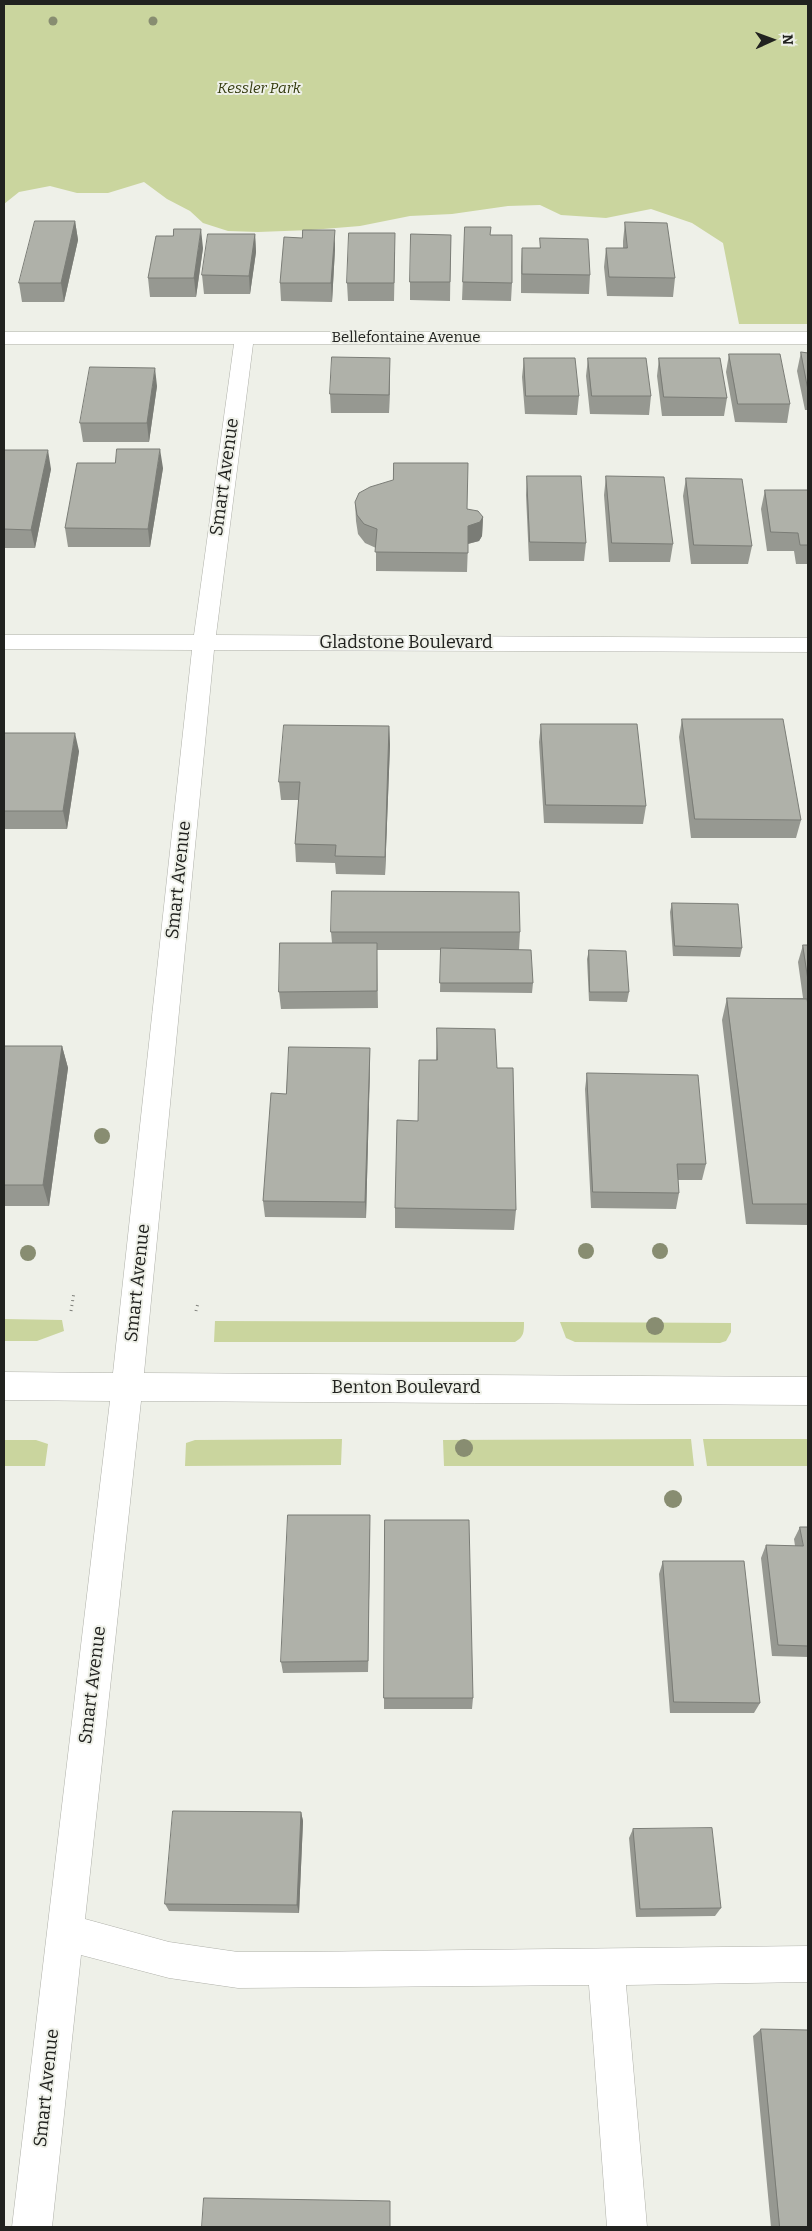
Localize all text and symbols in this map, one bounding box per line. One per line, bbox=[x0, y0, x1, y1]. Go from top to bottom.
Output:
north arrow bbox=[747, 15, 797, 65]
text: N bbox=[779, 34, 796, 45]
park label: Kessler Park bbox=[217, 80, 301, 98]
street label: Bellefontaine Avenue bbox=[331, 329, 481, 347]
street label: Smart Avenue bbox=[206, 417, 244, 537]
street label: Gladstone Boulevard bbox=[319, 632, 493, 654]
street label: Smart Avenue bbox=[162, 820, 196, 940]
street label: Smart Avenue bbox=[121, 1223, 155, 1343]
street label: Benton Boulevard bbox=[331, 1377, 481, 1399]
street label: Smart Avenue bbox=[75, 1625, 111, 1745]
street label: Smart Avenue bbox=[30, 2028, 64, 2148]

